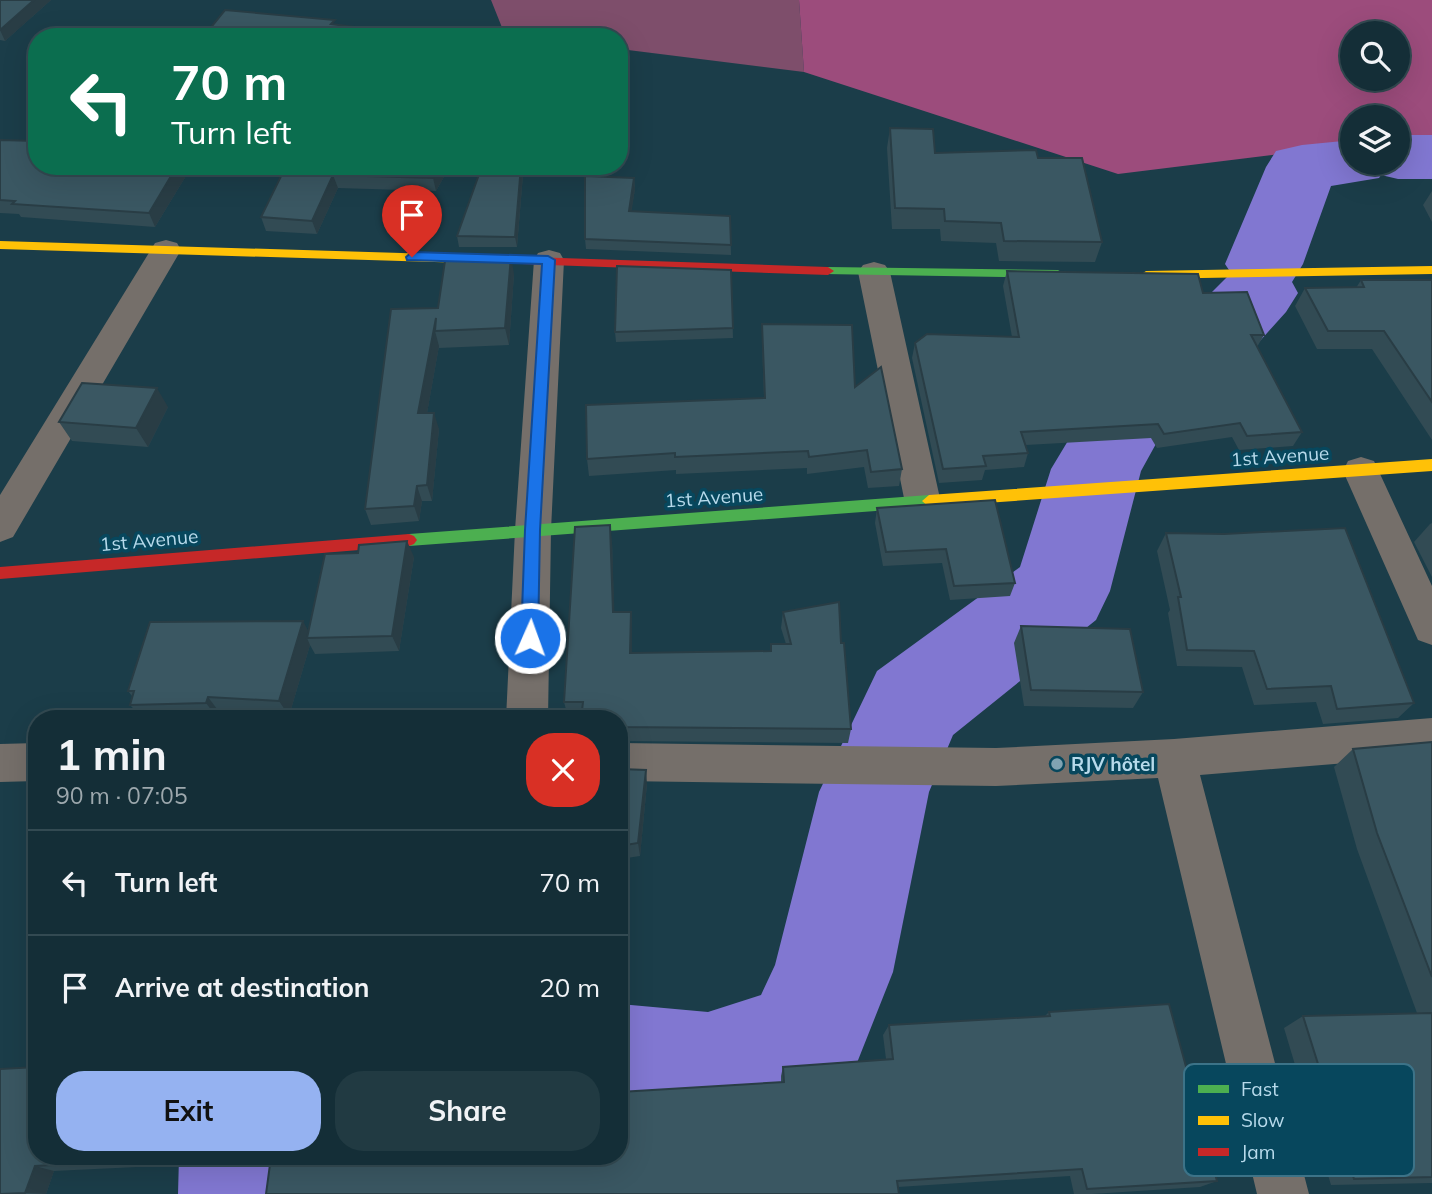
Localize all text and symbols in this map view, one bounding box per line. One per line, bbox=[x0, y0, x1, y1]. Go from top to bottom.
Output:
map controls bbox=[1340, 21, 1410, 175]
button: search bbox=[1340, 21, 1410, 91]
text: 70 m bbox=[171, 51, 287, 112]
icon: left bbox=[56, 56, 147, 147]
button: layers bbox=[1340, 105, 1410, 175]
text: Turn left bbox=[171, 112, 291, 152]
pin bbox=[382, 185, 442, 257]
icon: arrive bbox=[393, 196, 431, 234]
street label: 1st Avenue bbox=[1230, 441, 1330, 471]
street label: 1st Avenue bbox=[664, 482, 764, 512]
street label: 1st Avenue bbox=[99, 524, 199, 556]
position arrow bbox=[493, 601, 567, 675]
text: 1 min bbox=[56, 728, 167, 781]
button: close bbox=[526, 733, 600, 807]
place label: RJV hôtel bbox=[1071, 752, 1155, 776]
marker: RJV hôtel bbox=[1049, 756, 1065, 772]
text: 90 m · 07:05 bbox=[56, 781, 188, 810]
icon: left bbox=[56, 864, 94, 902]
text: Turn left bbox=[115, 866, 217, 899]
text: 70 m bbox=[539, 866, 600, 899]
icon: arrive bbox=[56, 969, 94, 1007]
text: Arrive at destination bbox=[115, 971, 370, 1004]
text: 20 m bbox=[539, 971, 600, 1004]
legend bbox=[1184, 1064, 1414, 1176]
button: Exit bbox=[56, 1071, 321, 1151]
button: Share bbox=[335, 1071, 600, 1151]
text: Fast bbox=[1241, 1077, 1279, 1101]
text: Slow bbox=[1241, 1108, 1285, 1132]
text: Jam bbox=[1241, 1140, 1275, 1164]

